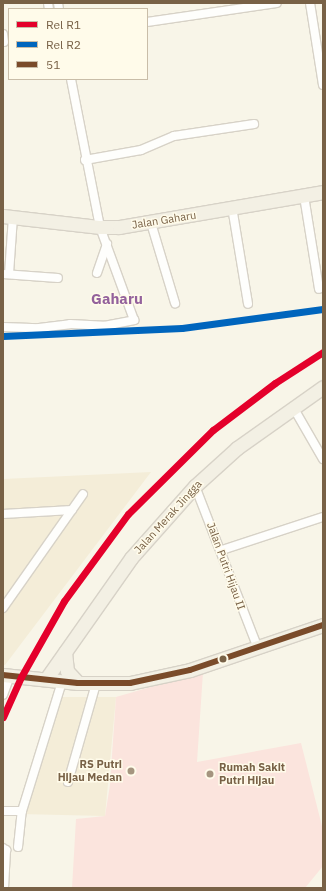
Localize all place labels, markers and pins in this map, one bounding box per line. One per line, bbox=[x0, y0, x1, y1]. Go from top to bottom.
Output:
unlabelled marker bbox=[218, 654, 228, 664]
place label: RS Putri Hijau Medan bbox=[58, 758, 122, 784]
place label: Rumah Sakit Putri Hijau bbox=[219, 761, 285, 787]
marker: RS Putri Hijau Medan bbox=[125, 765, 137, 777]
marker: Rumah Sakit Putri Hijau bbox=[204, 768, 216, 780]

